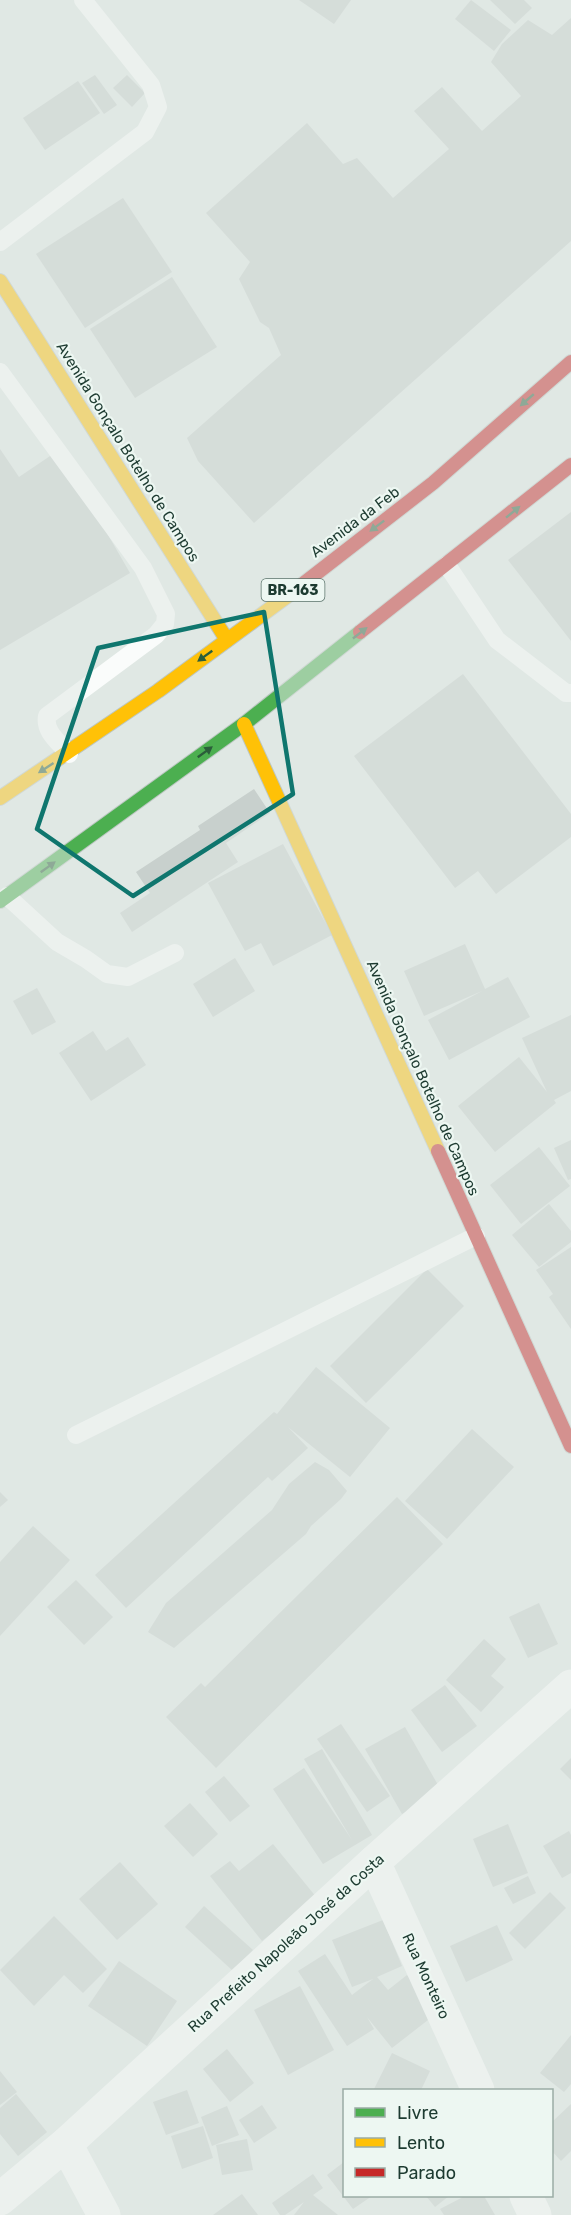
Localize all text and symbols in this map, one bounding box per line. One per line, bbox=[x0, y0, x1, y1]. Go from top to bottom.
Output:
street label: Avenida Gonçalo Botelho de Campos bbox=[53, 339, 204, 565]
one-way arrow bbox=[520, 393, 535, 406]
street label: Avenida da Feb bbox=[307, 483, 403, 561]
one-way arrow bbox=[505, 506, 520, 519]
one-way arrow bbox=[370, 519, 385, 531]
road number: BR-163 bbox=[262, 579, 324, 601]
one-way arrow bbox=[352, 627, 368, 640]
one-way arrow bbox=[198, 650, 214, 662]
one-way arrow bbox=[197, 746, 213, 758]
one-way arrow bbox=[38, 763, 54, 774]
one-way arrow bbox=[39, 861, 55, 873]
street label: Avenida Gonçalo Botelho de Campos bbox=[363, 958, 483, 1199]
street label: Rua Prefeito Napoleão José da Costa bbox=[184, 1850, 388, 2036]
street label: Rua Monteiro bbox=[398, 1930, 454, 2022]
legend bbox=[343, 2089, 553, 2197]
text: Livre bbox=[397, 2102, 438, 2124]
text: Lento bbox=[397, 2132, 445, 2154]
text: Parado bbox=[397, 2162, 456, 2184]

